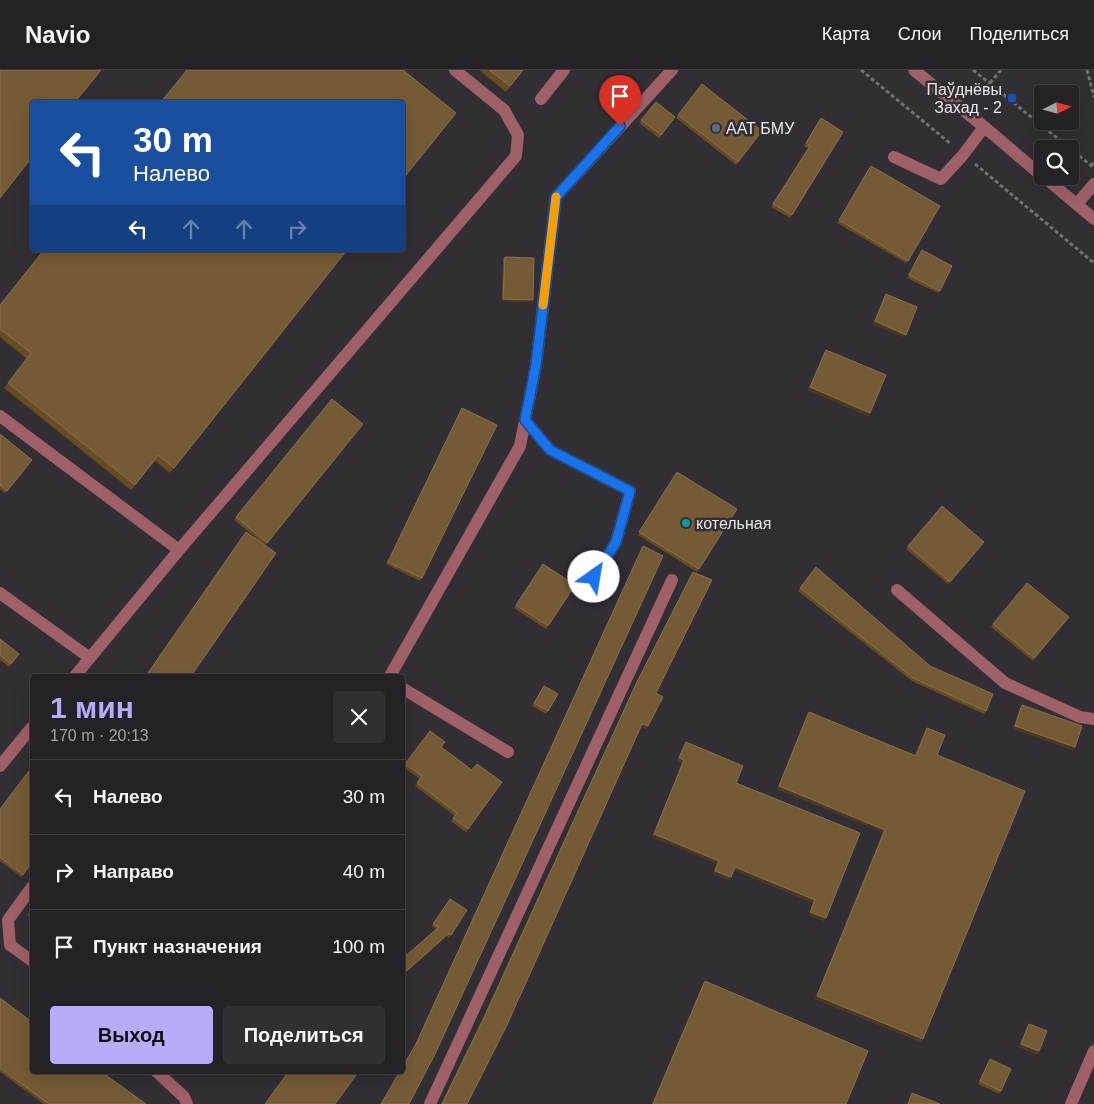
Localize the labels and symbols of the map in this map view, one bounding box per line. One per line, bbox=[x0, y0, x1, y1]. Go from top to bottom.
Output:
pin bbox=[599, 75, 641, 126]
place label: Паўднёвы Захад - 2 bbox=[927, 81, 1002, 116]
north arrow bbox=[1034, 85, 1079, 130]
marker: Паўднёвы Захад - 2 bbox=[1006, 92, 1018, 104]
place label: ААТ БМУ bbox=[726, 120, 795, 137]
marker: ААТ БМУ bbox=[710, 122, 722, 134]
place label: котельная bbox=[696, 515, 771, 532]
marker: котельная bbox=[680, 517, 692, 529]
position arrow bbox=[567, 550, 619, 602]

